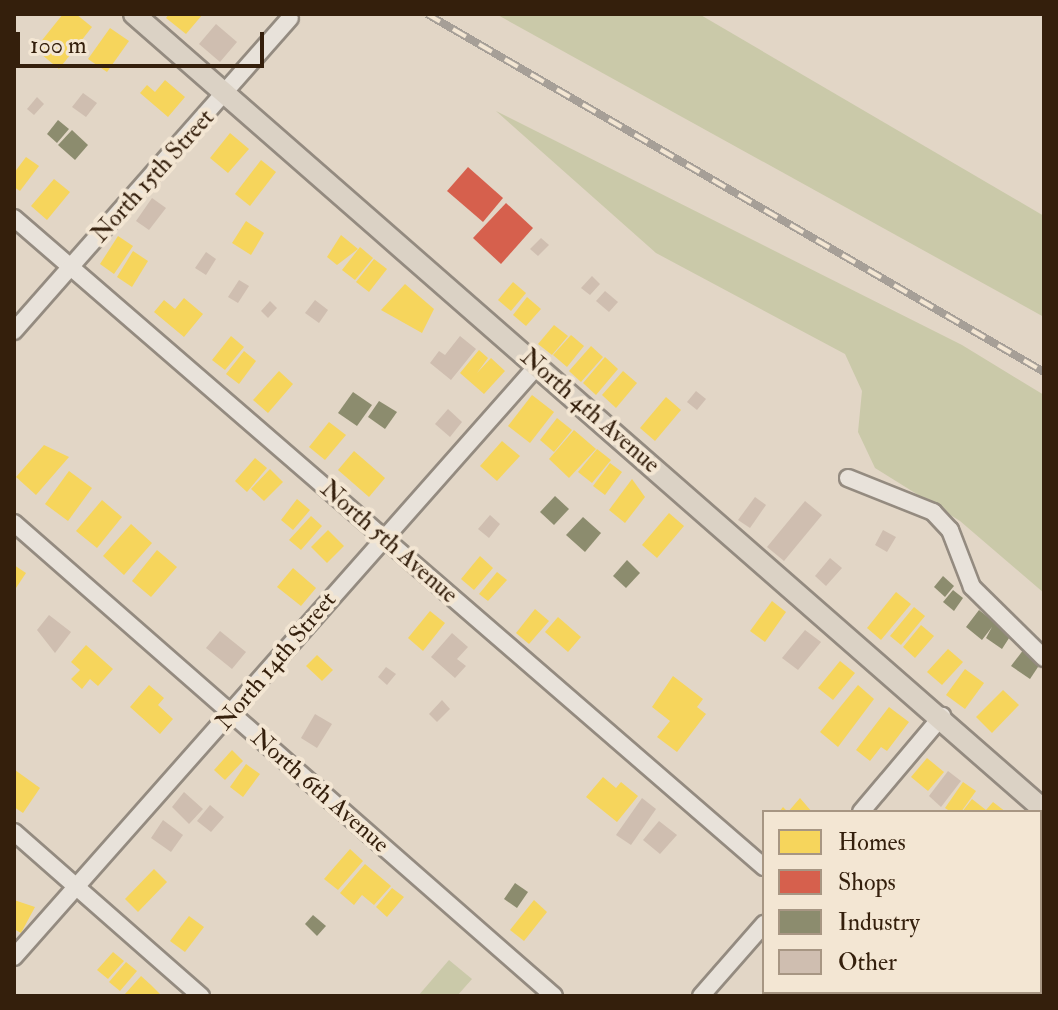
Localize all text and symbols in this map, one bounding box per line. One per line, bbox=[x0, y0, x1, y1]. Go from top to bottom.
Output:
scale bar bbox=[20, 16, 268, 66]
text: 100 m bbox=[30, 30, 87, 61]
street label: North 15th Street bbox=[86, 104, 220, 248]
street label: North 4th Avenue bbox=[515, 343, 665, 479]
street label: North 5th Avenue bbox=[315, 475, 463, 609]
street label: North 14th Street bbox=[210, 586, 342, 736]
street label: North 6th Avenue bbox=[245, 723, 395, 859]
legend bbox=[762, 810, 1042, 994]
text: Homes bbox=[838, 827, 906, 858]
text: Shops bbox=[838, 867, 896, 898]
text: Industry bbox=[838, 907, 920, 938]
text: Other bbox=[838, 947, 897, 978]

